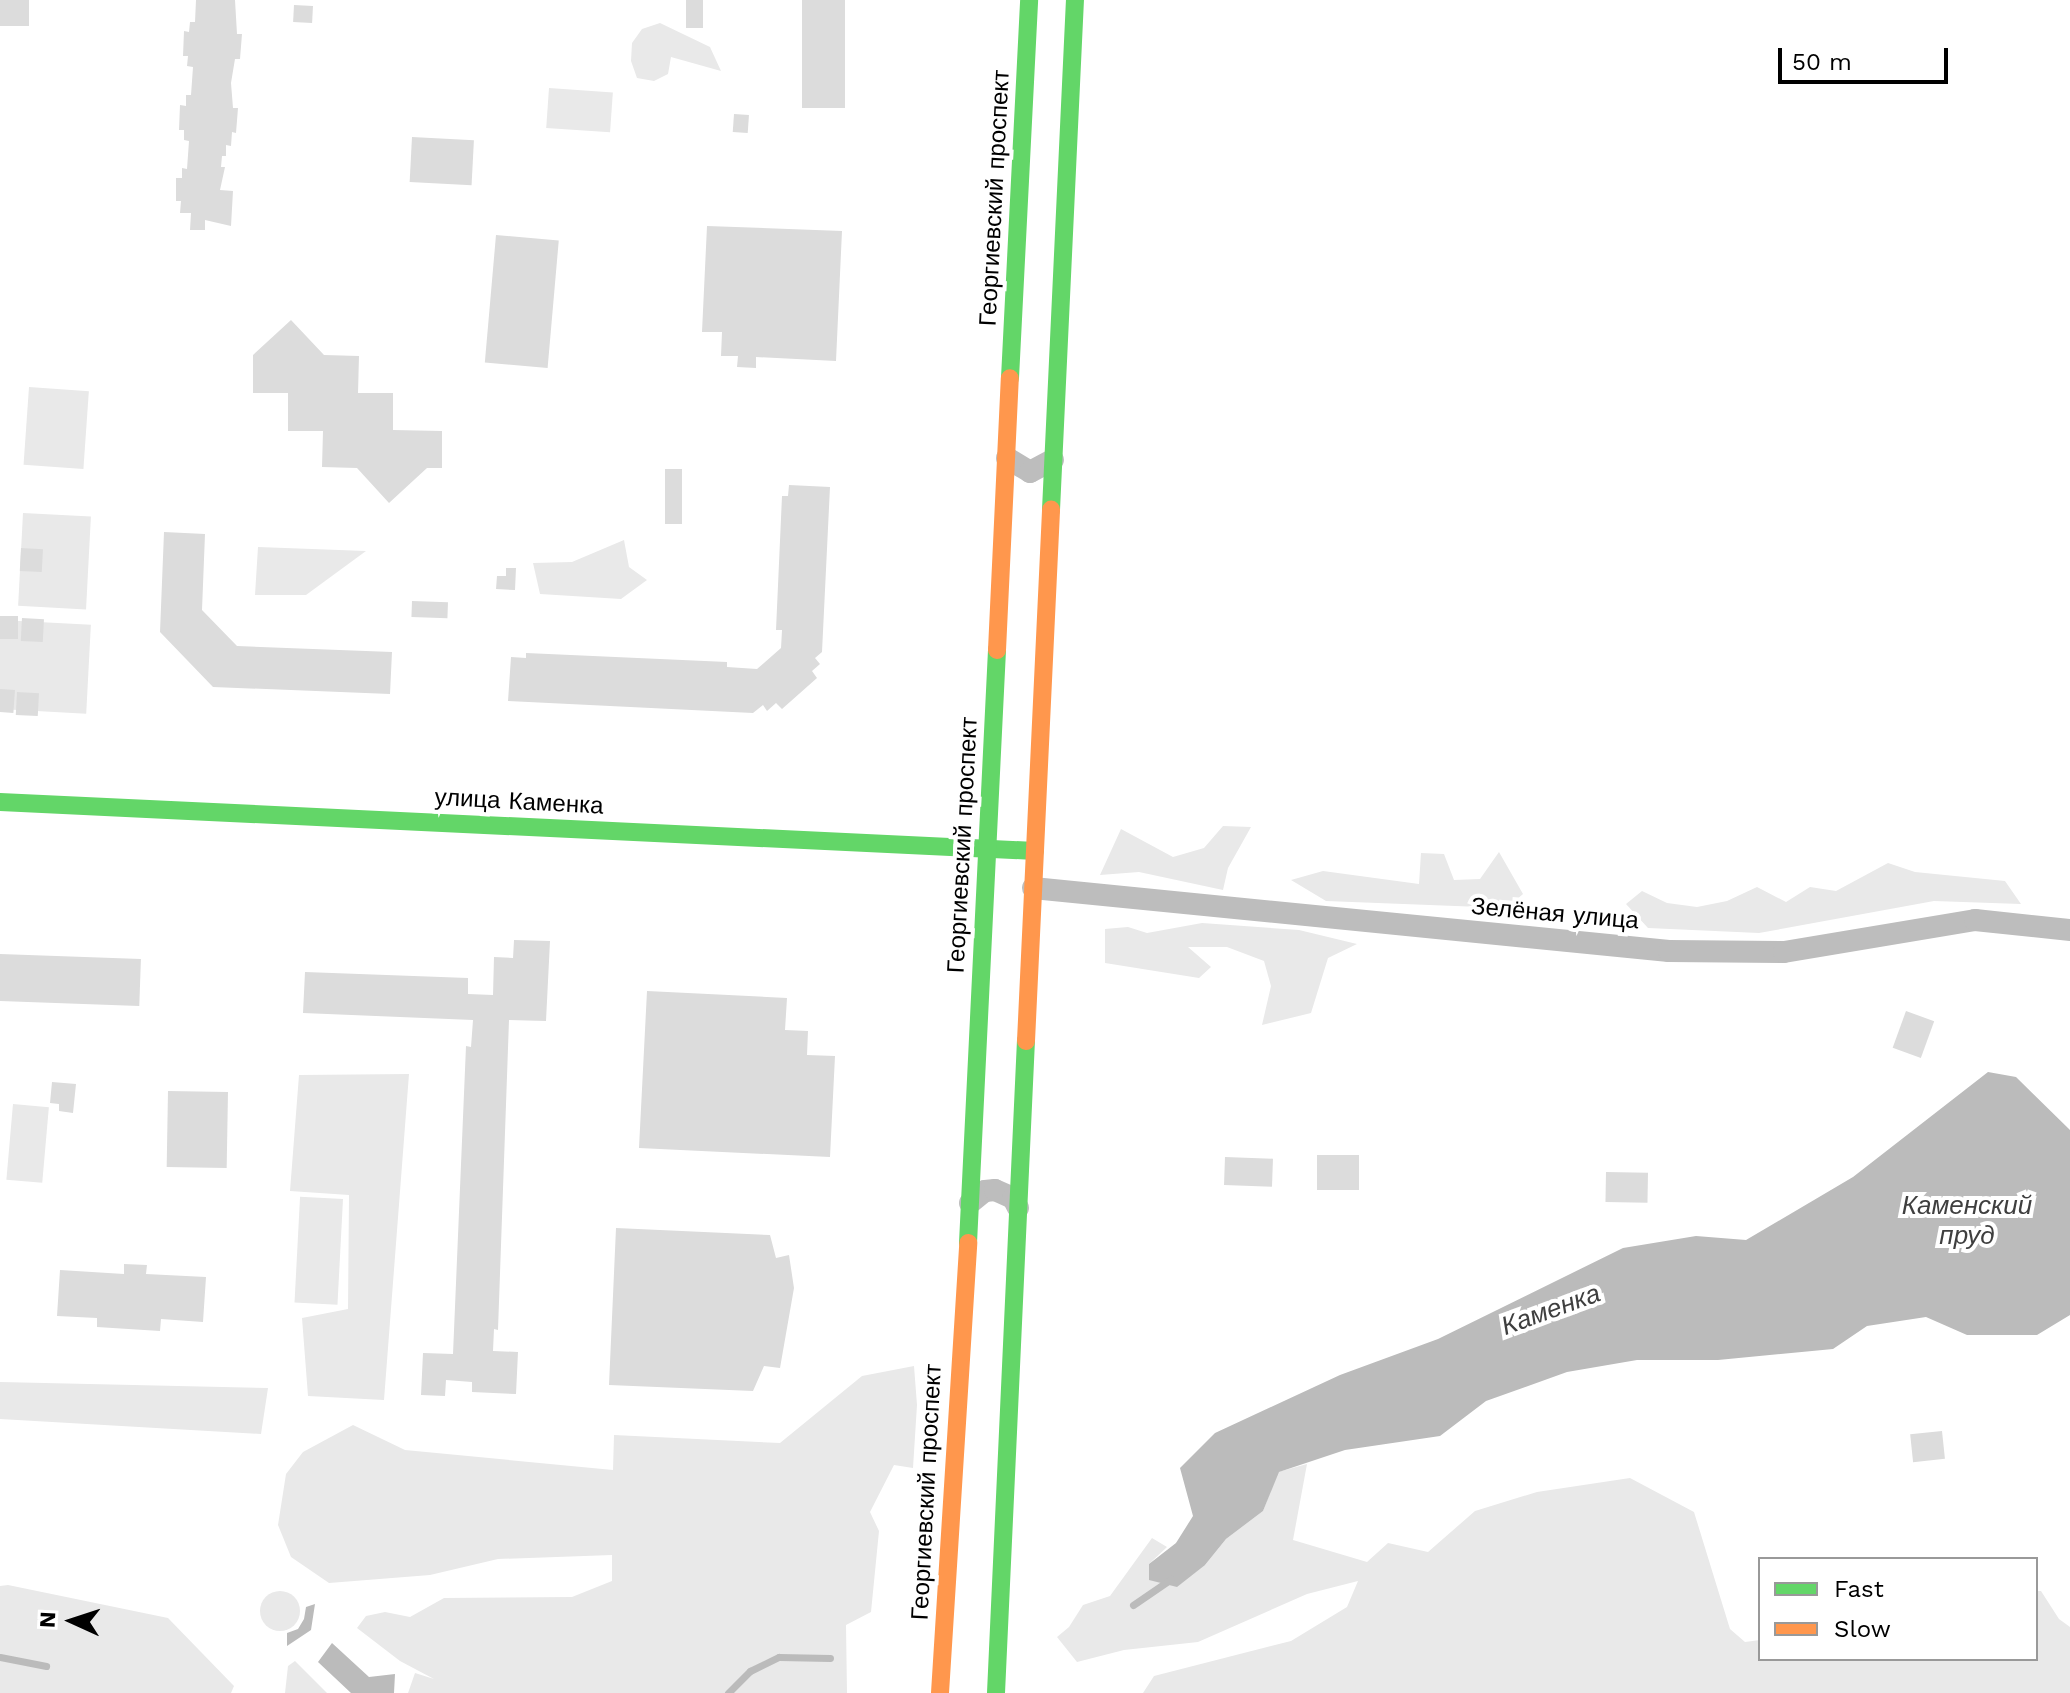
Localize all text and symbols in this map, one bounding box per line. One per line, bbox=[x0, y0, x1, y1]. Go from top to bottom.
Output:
scale bar bbox=[1782, 32, 1952, 82]
text: 50 m bbox=[1792, 48, 1852, 76]
street label: Георгиевский проспект bbox=[974, 69, 1016, 327]
street label: Георгиевский проспект bbox=[942, 716, 984, 974]
street label: улица Каменка bbox=[434, 783, 604, 821]
street label: Зелёная улица bbox=[1470, 892, 1640, 936]
water label: Каменский пруд bbox=[1902, 1190, 2032, 1252]
water label: Каменка bbox=[1497, 1278, 1605, 1342]
street label: Георгиевский проспект bbox=[906, 1363, 948, 1621]
legend bbox=[1758, 1557, 2038, 1661]
text: Fast bbox=[1834, 1575, 1884, 1603]
north arrow bbox=[32, 1581, 112, 1661]
text: N bbox=[35, 1611, 60, 1629]
text: Slow bbox=[1834, 1615, 1891, 1643]

